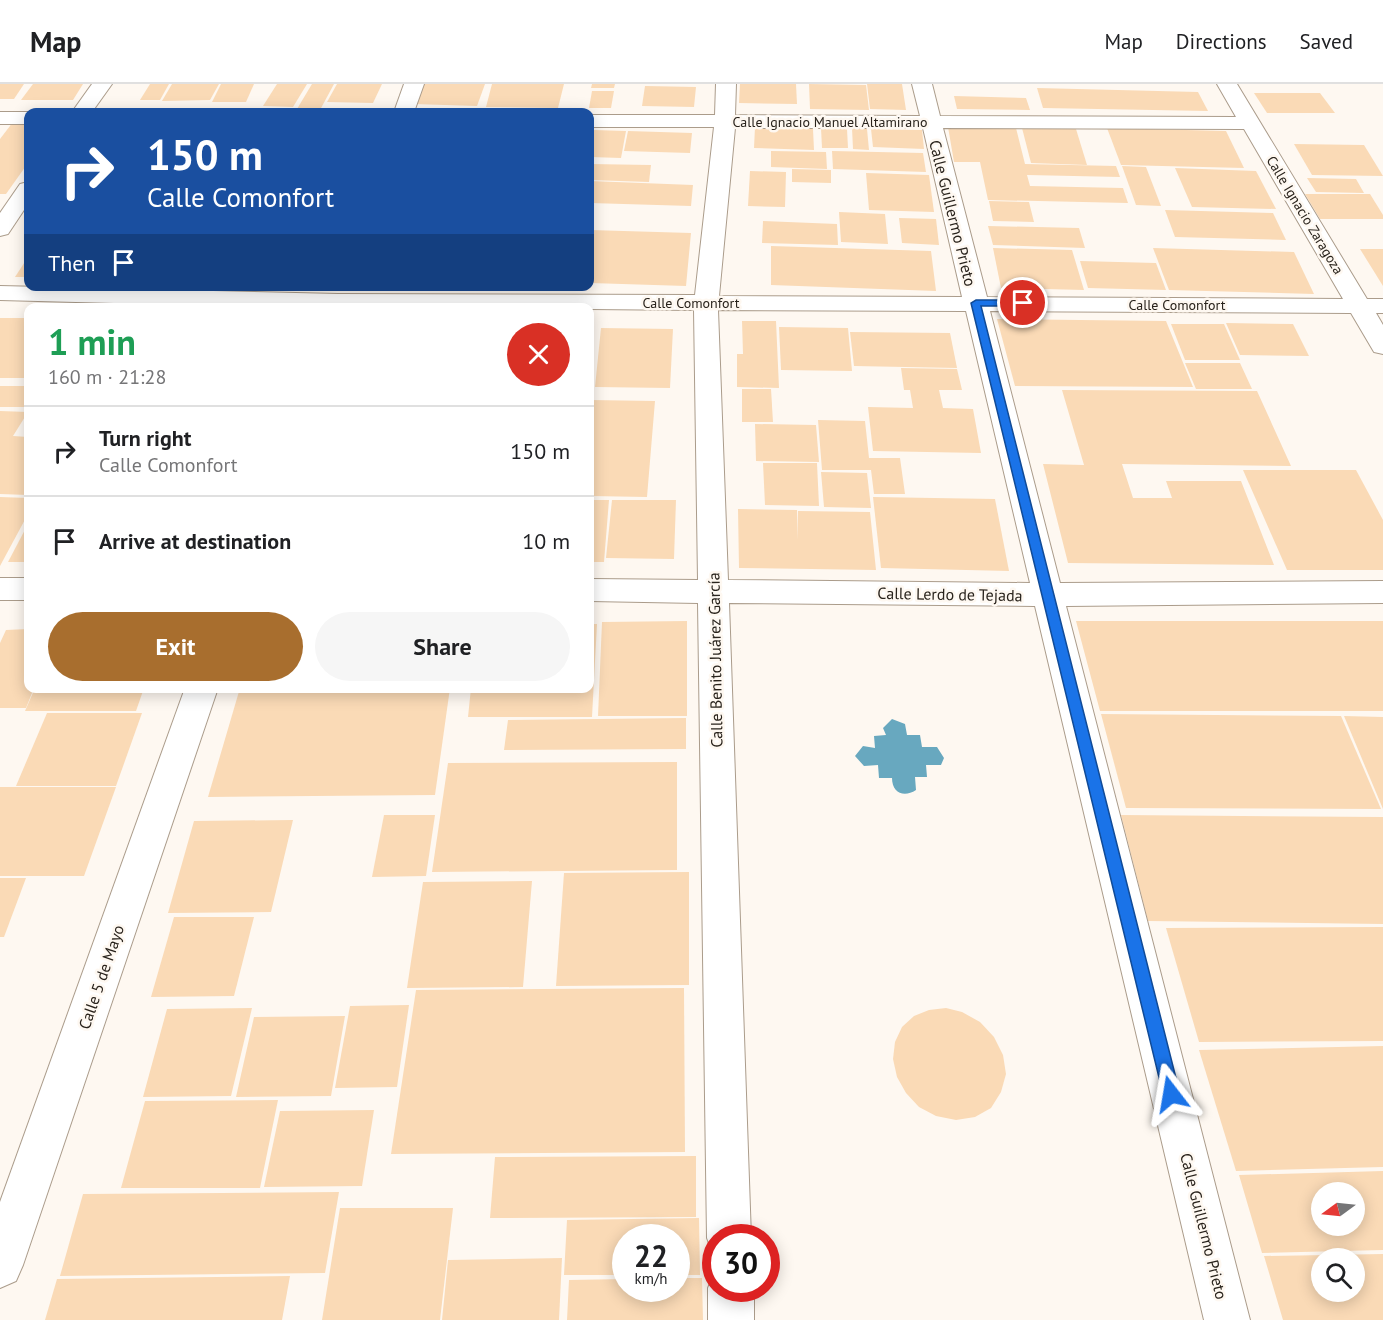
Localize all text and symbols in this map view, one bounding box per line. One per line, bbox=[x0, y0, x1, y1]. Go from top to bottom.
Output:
text: Map bbox=[30, 23, 81, 60]
text: Map bbox=[1104, 28, 1143, 55]
text: Directions bbox=[1176, 28, 1267, 55]
text: Saved bbox=[1300, 28, 1353, 55]
street label: Calle Ignacio Manuel Altamirano bbox=[733, 113, 927, 131]
text: 150 m bbox=[147, 127, 263, 182]
icon: right bbox=[48, 132, 126, 210]
street label: Calle Guillermo Prieto bbox=[925, 138, 981, 288]
street label: Calle Ignacio Zaragoza bbox=[1263, 153, 1347, 277]
text: Calle Comonfort bbox=[147, 180, 334, 214]
icon: arrive bbox=[107, 246, 140, 279]
text: Then bbox=[48, 249, 95, 277]
pin bbox=[997, 277, 1048, 328]
icon: arrive bbox=[1006, 286, 1039, 319]
street label: Calle Comonfort bbox=[642, 294, 740, 312]
street label: Calle Comonfort bbox=[1128, 296, 1226, 314]
text: 1 min bbox=[48, 318, 136, 365]
button: close bbox=[507, 323, 570, 386]
text: 160 m · 21:28 bbox=[48, 364, 166, 390]
text: Turn right bbox=[99, 424, 191, 452]
icon: right bbox=[48, 435, 81, 468]
text: 150 m bbox=[510, 437, 570, 465]
text: Calle Comonfort bbox=[99, 452, 238, 478]
icon: arrive bbox=[48, 525, 81, 558]
text: Arrive at destination bbox=[99, 527, 291, 555]
text: 10 m bbox=[522, 527, 570, 555]
street label: Calle Benito Juárez García bbox=[703, 572, 727, 748]
street label: Calle Lerdo de Tejada bbox=[877, 583, 1023, 605]
button: Exit bbox=[48, 612, 303, 681]
button: Share bbox=[315, 612, 570, 681]
street label: Calle 5 de Mayo bbox=[74, 922, 128, 1032]
position arrow bbox=[1139, 1062, 1203, 1126]
street label: Calle Guillermo Prieto bbox=[1176, 1151, 1232, 1301]
north arrow bbox=[1311, 1182, 1365, 1236]
map controls bbox=[1311, 1182, 1365, 1302]
speed limit sign: 30 bbox=[702, 1224, 780, 1302]
text: 22 bbox=[634, 1236, 668, 1275]
button: search bbox=[1311, 1248, 1365, 1302]
text: km/h bbox=[635, 1269, 667, 1288]

